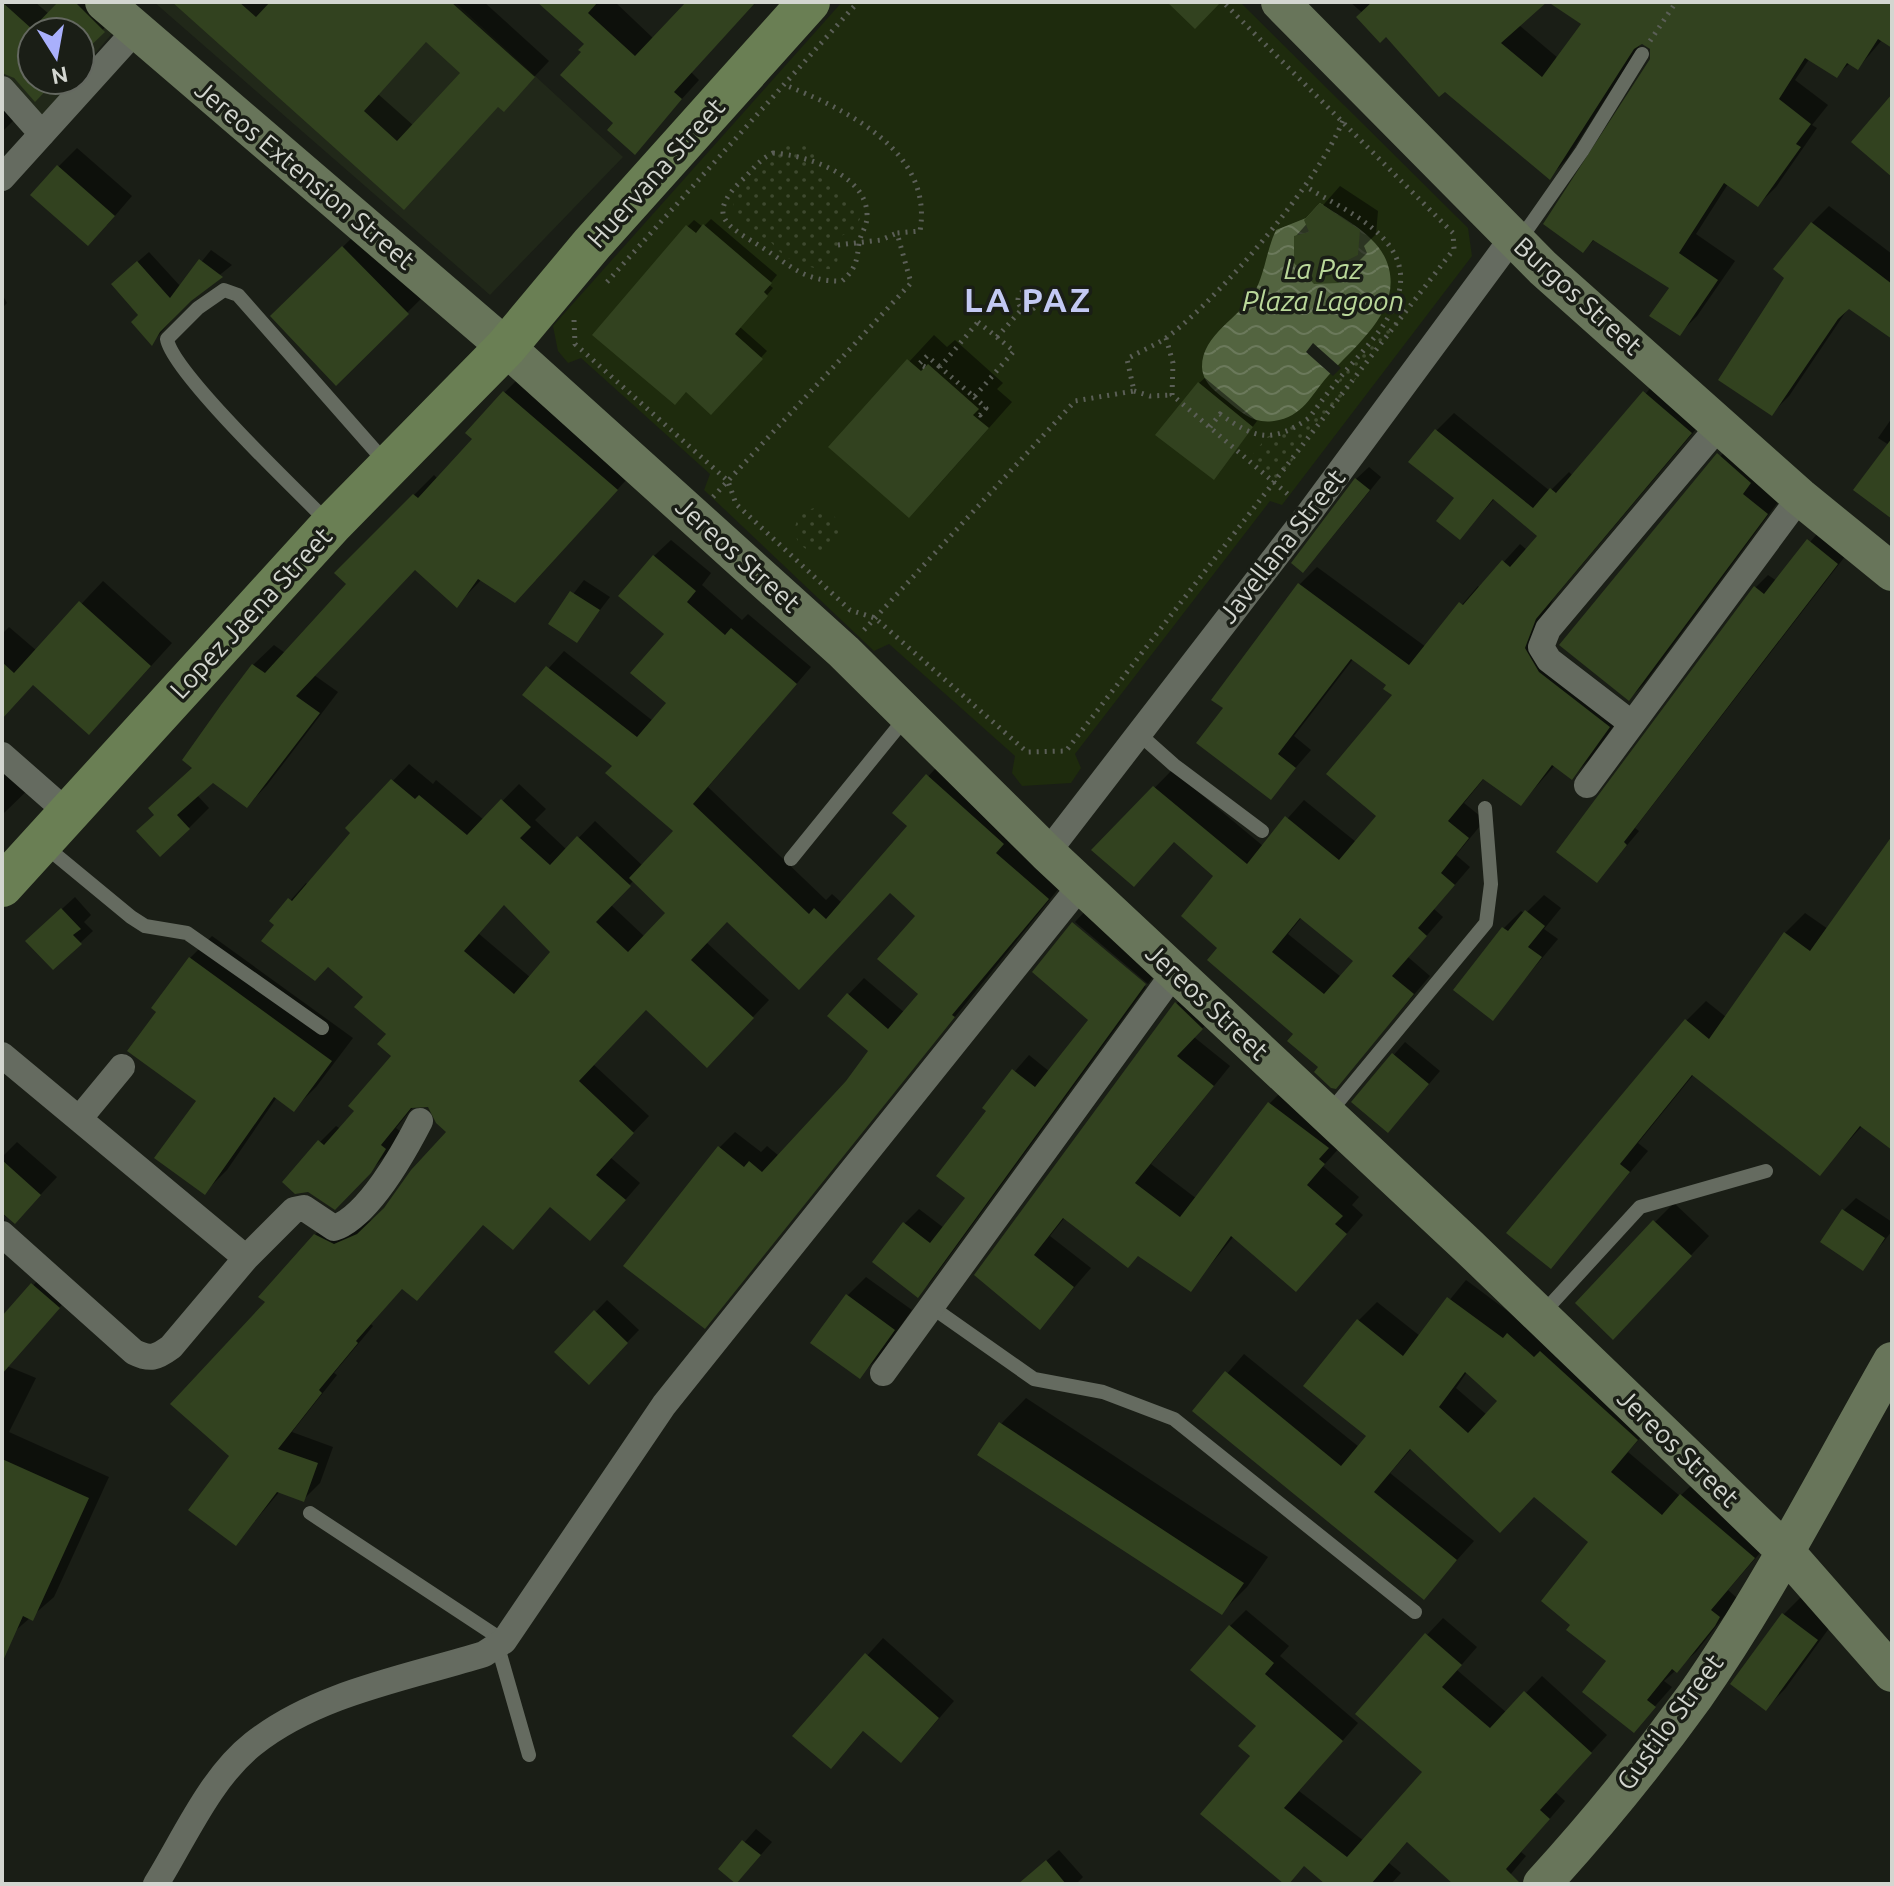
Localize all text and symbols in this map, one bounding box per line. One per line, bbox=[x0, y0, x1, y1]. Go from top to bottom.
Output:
north arrow bbox=[16, 16, 96, 96]
text: N bbox=[49, 62, 70, 90]
street label: Jereos Extension Street bbox=[190, 74, 421, 275]
street label: Huervana Street bbox=[581, 92, 730, 253]
street label: Burgos Street bbox=[1509, 231, 1648, 360]
water label: La Paz Plaza Lagoon bbox=[1242, 253, 1404, 316]
district label: LA PAZ bbox=[964, 280, 1092, 318]
street label: Javellana Street bbox=[1213, 463, 1351, 628]
street label: Jereos Street bbox=[671, 492, 806, 618]
street label: Lopez Jaena Street bbox=[164, 521, 337, 704]
street label: Jereos Street bbox=[1140, 938, 1274, 1066]
street label: Jereos Street bbox=[1612, 1383, 1745, 1512]
street label: Gustilo Street bbox=[1611, 1648, 1728, 1795]

